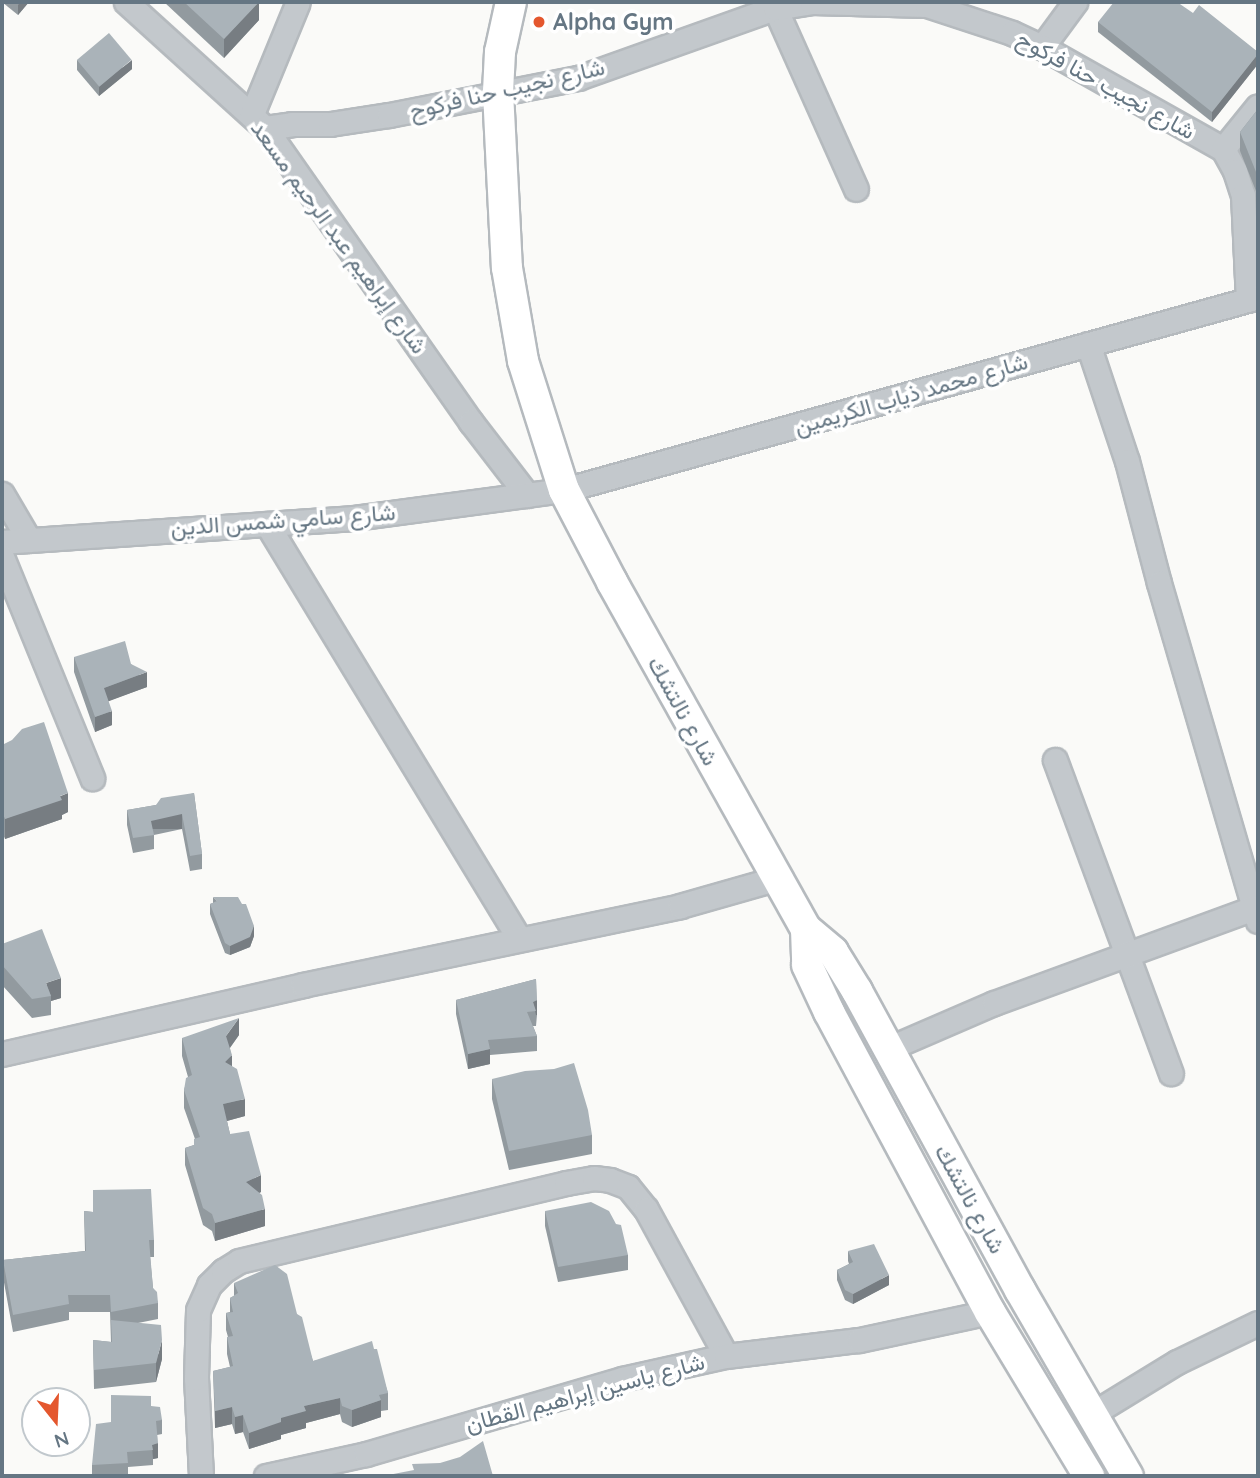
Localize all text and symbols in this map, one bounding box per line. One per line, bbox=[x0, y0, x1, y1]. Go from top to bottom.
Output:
place label: Alpha Gym bbox=[553, 8, 673, 36]
marker: Alpha Gym bbox=[531, 14, 547, 30]
street label: شارع نجيب حنا فركوح bbox=[1012, 25, 1200, 145]
street label: شارع نجيب حنا فركوح bbox=[407, 53, 607, 125]
street label: شارع إبراهيم عبد الرحيم مسعد bbox=[245, 115, 433, 359]
street label: شارع محمد ذياب الكريمين bbox=[791, 347, 1031, 441]
street label: شارع سامي شمس الدين bbox=[170, 498, 396, 542]
street label: شارع نالتشك bbox=[642, 652, 724, 770]
street label: شارع نالتشك bbox=[929, 1140, 1011, 1258]
street label: شارع ياسين إبراهيم القطان bbox=[462, 1348, 708, 1438]
north arrow bbox=[21, 1387, 91, 1457]
text: N bbox=[52, 1426, 72, 1454]

